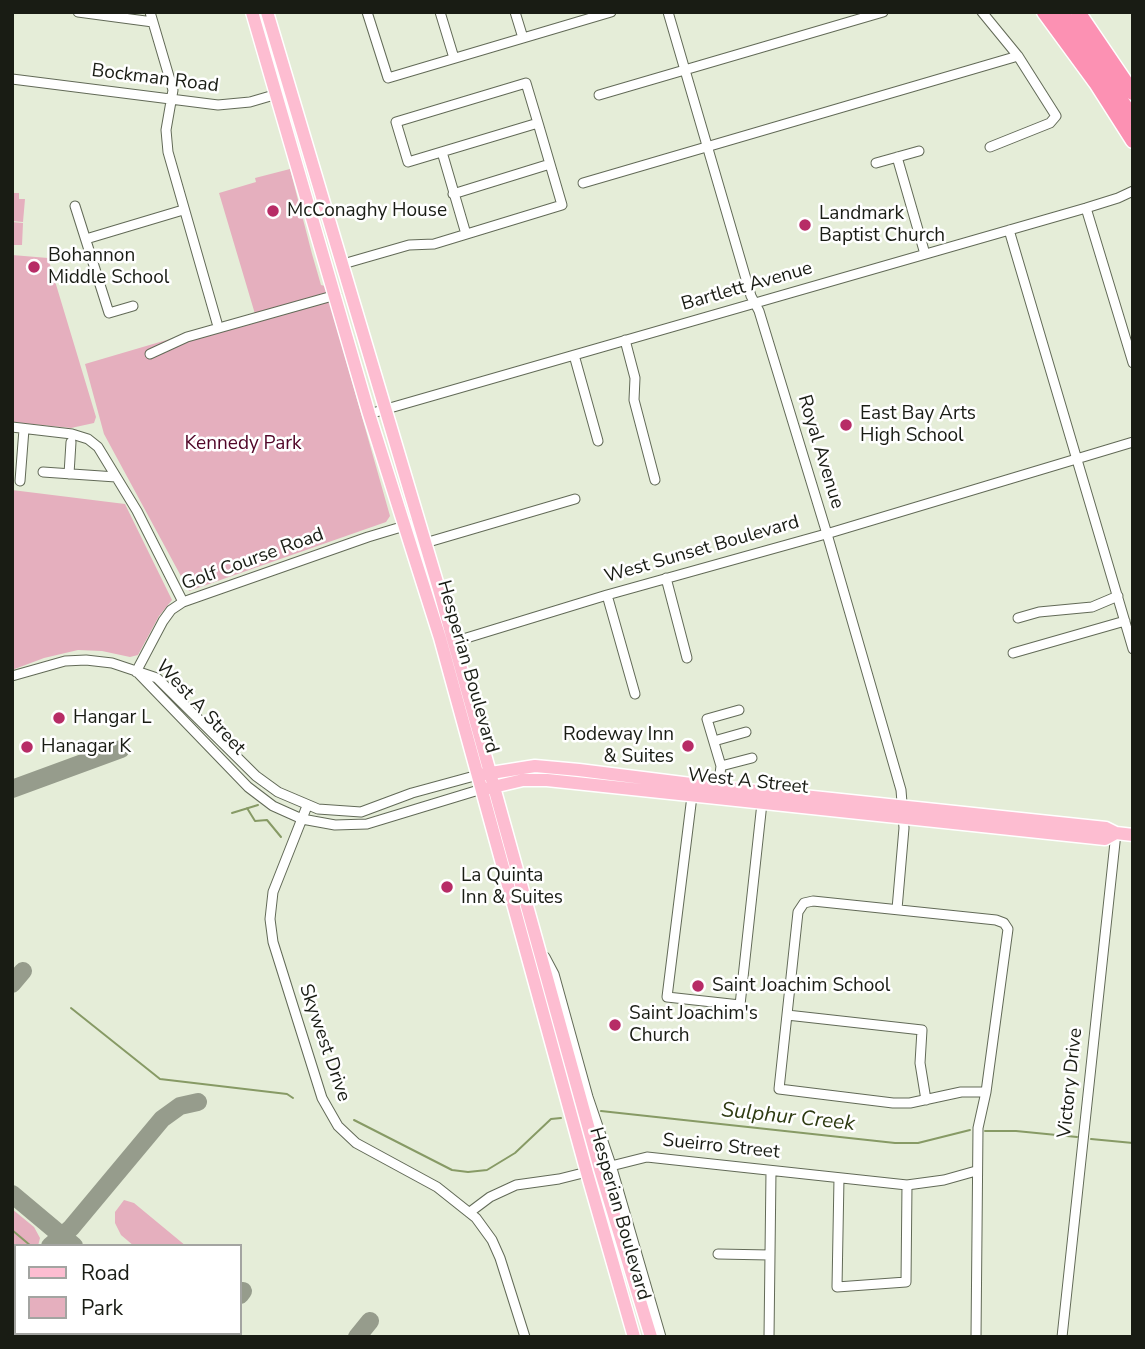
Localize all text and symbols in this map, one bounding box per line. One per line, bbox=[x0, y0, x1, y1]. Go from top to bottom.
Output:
street label: Bockman Road bbox=[90, 60, 220, 98]
place label: McConaghy House bbox=[287, 200, 447, 222]
marker: McConaghy House bbox=[265, 203, 281, 219]
place label: Landmark Baptist Church bbox=[819, 203, 945, 247]
marker: Landmark Baptist Church bbox=[797, 217, 813, 233]
place label: Bohannon Middle School bbox=[48, 245, 169, 289]
street label: Bartlett Avenue bbox=[679, 257, 815, 317]
marker: Bohannon Middle School bbox=[26, 259, 42, 275]
street label: Royal Avenue bbox=[792, 392, 848, 512]
place label: East Bay Arts High School bbox=[860, 403, 976, 447]
marker: East Bay Arts High School bbox=[838, 417, 854, 433]
park label: Kennedy Park bbox=[184, 433, 302, 455]
street label: West Sunset Boulevard bbox=[602, 511, 802, 589]
street label: Golf Course Road bbox=[179, 524, 327, 596]
street label: Hesperian Boulevard bbox=[431, 578, 503, 756]
street label: West A Street bbox=[150, 656, 250, 760]
place label: Hangar L bbox=[73, 707, 152, 729]
marker: Hangar L bbox=[51, 710, 67, 726]
place label: Rodeway Inn & Suites bbox=[563, 724, 674, 768]
place label: Hanagar K bbox=[41, 736, 131, 758]
marker: Rodeway Inn & Suites bbox=[680, 738, 696, 754]
marker: Hanagar K bbox=[19, 739, 35, 755]
street label: West A Street bbox=[687, 764, 809, 800]
place label: La Quinta Inn & Suites bbox=[461, 865, 563, 909]
marker: La Quinta Inn & Suites bbox=[439, 879, 455, 895]
place label: Saint Joachim School bbox=[712, 975, 890, 997]
marker: Saint Joachim School bbox=[690, 978, 706, 994]
street label: Skywest Drive bbox=[293, 981, 355, 1105]
place label: Saint Joachim's Church bbox=[629, 1003, 758, 1047]
marker: Saint Joachim's Church bbox=[607, 1017, 623, 1033]
street label: Victory Drive bbox=[1054, 1027, 1088, 1139]
water label: Sulphur Creek bbox=[720, 1098, 856, 1138]
street label: Hesperian Boulevard bbox=[583, 1125, 655, 1303]
street label: Sueirro Street bbox=[661, 1130, 781, 1164]
legend bbox=[14, 1244, 242, 1335]
text: Road bbox=[81, 1259, 130, 1287]
text: Park bbox=[81, 1294, 123, 1322]

